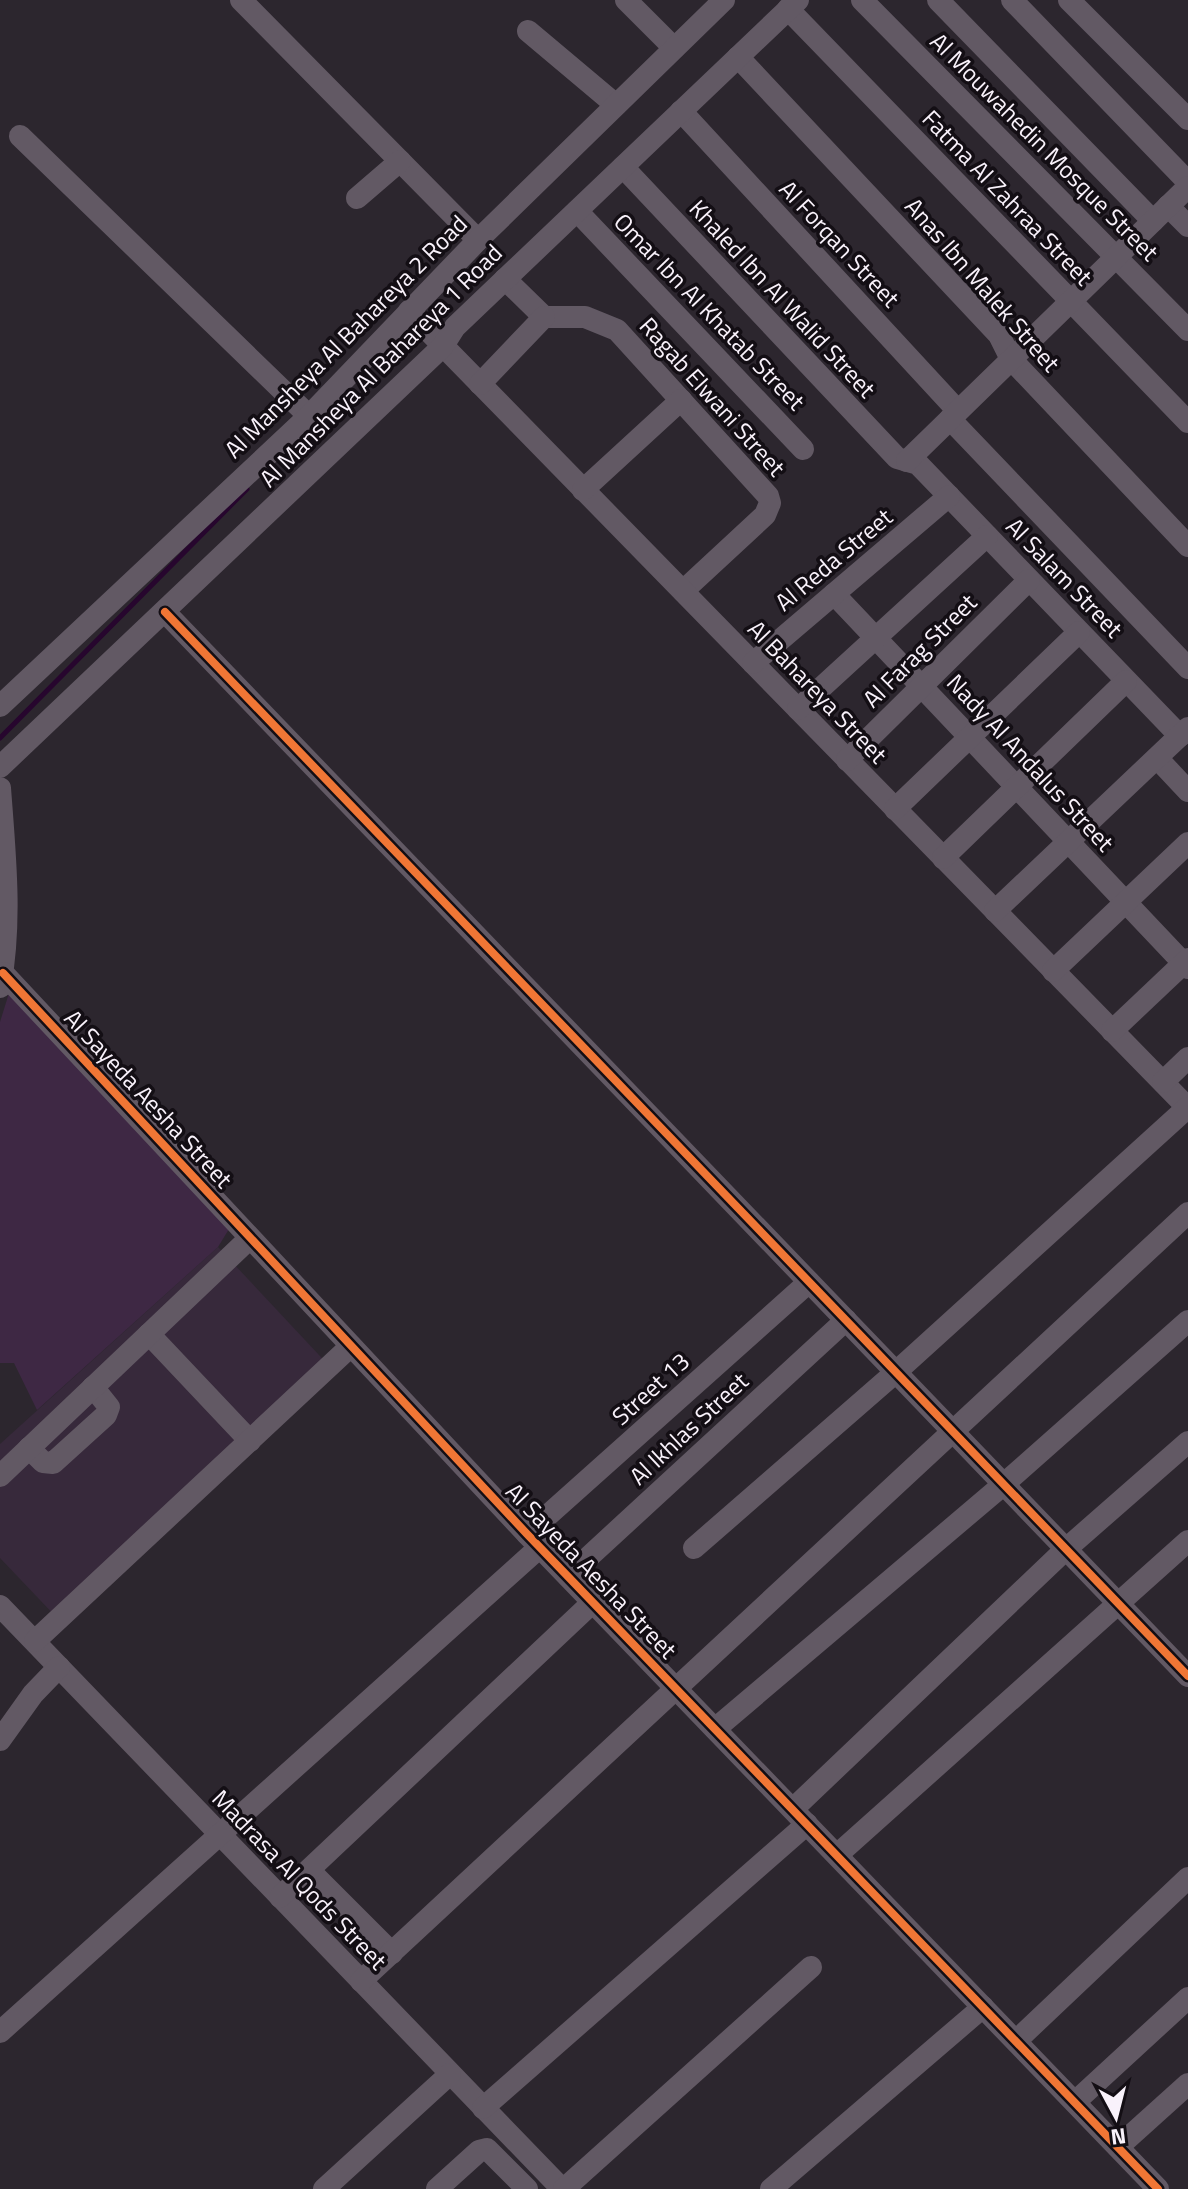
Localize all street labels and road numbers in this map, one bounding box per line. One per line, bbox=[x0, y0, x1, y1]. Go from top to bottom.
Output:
street label: Al Mouwahedin Mosque Street bbox=[922, 24, 1168, 269]
street label: Fatma Al Zahraa Street bbox=[914, 101, 1102, 294]
street label: Al Forqan Street bbox=[771, 172, 909, 316]
street label: Anas Ibn Malek Street bbox=[897, 189, 1069, 380]
street label: Khaled Ibn Al Walid Street bbox=[681, 191, 885, 406]
street label: Omar Ibn Al Khatab Street bbox=[606, 205, 814, 418]
street label: Al Mansheya Al Bahareya 2 Road bbox=[216, 207, 475, 466]
street label: Al Mansheya Al Bahareya 1 Road bbox=[251, 236, 510, 495]
street label: Ragab Elwani Street bbox=[631, 309, 795, 484]
street label: Al Reda Street bbox=[767, 499, 900, 619]
street label: Al Salam Street bbox=[998, 509, 1132, 646]
street label: Al Farag Street bbox=[854, 585, 985, 716]
street label: Al Bahareya Street bbox=[740, 611, 896, 772]
street label: Nady Al Andalus Street bbox=[939, 665, 1123, 860]
street label: Al Sayeda Aesha Street bbox=[56, 1001, 242, 1196]
street label: Street 13 bbox=[603, 1343, 697, 1433]
street label: Al Ikhlas Street bbox=[621, 1363, 756, 1493]
street label: Al Sayeda Aesha Street bbox=[498, 1474, 686, 1667]
street label: Madrasa Al Qods Street bbox=[204, 1781, 396, 1978]

